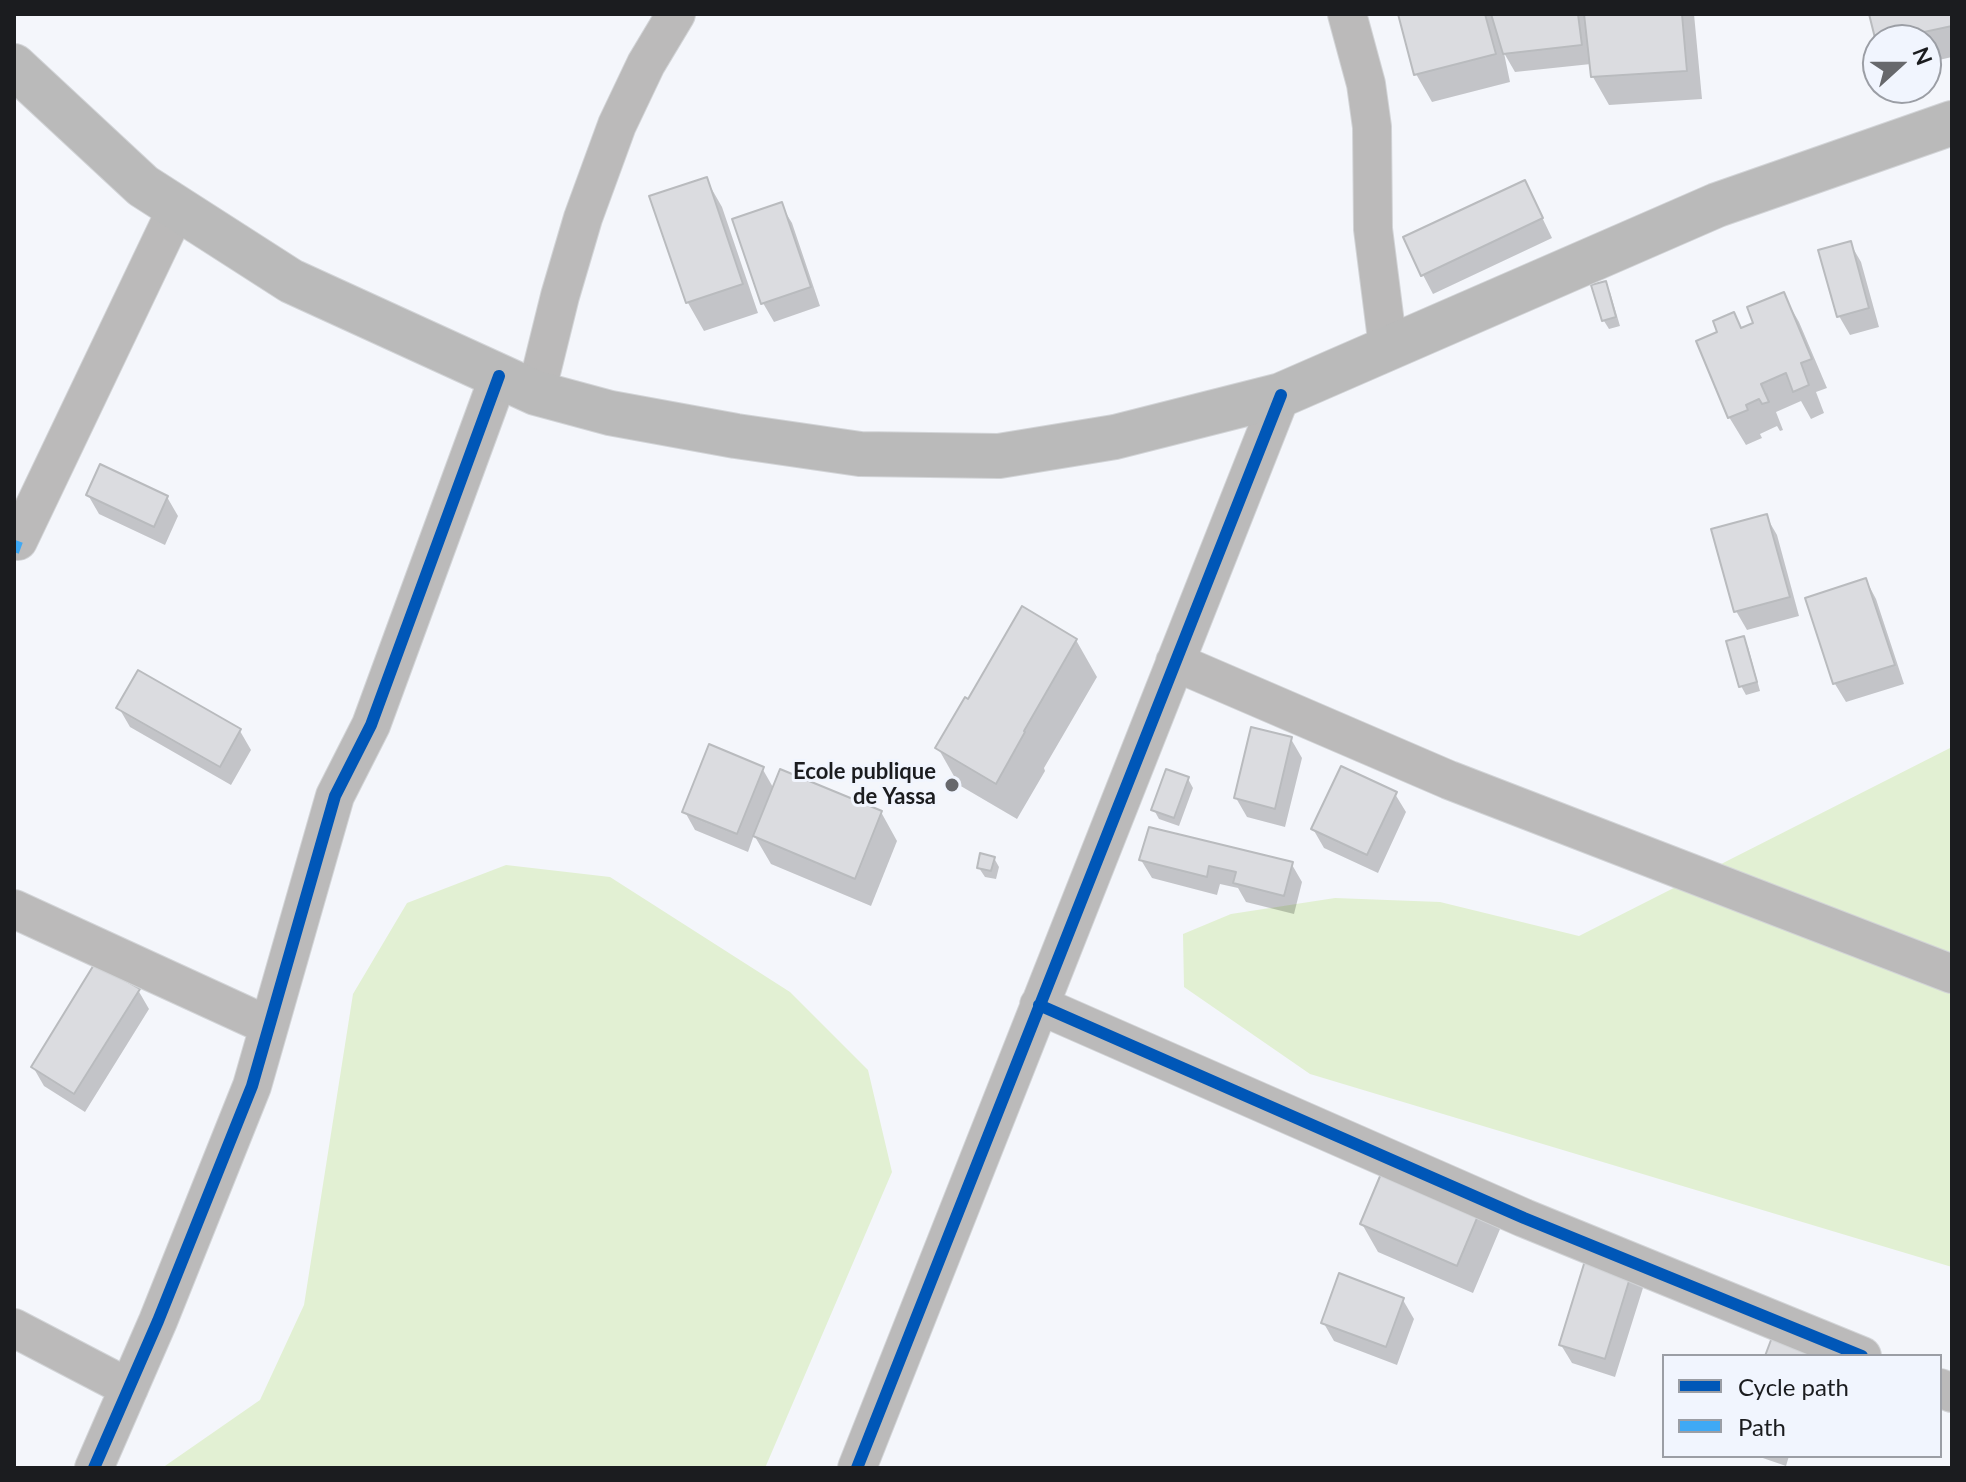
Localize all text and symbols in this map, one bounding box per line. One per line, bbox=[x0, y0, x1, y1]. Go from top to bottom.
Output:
north arrow bbox=[1862, 24, 1942, 104]
text: N bbox=[1907, 43, 1939, 69]
place label: Ecole publique de Yassa bbox=[793, 759, 936, 810]
marker: Ecole publique de Yassa bbox=[943, 776, 961, 794]
legend bbox=[1662, 1354, 1942, 1458]
text: Cycle path bbox=[1738, 1372, 1849, 1401]
text: Path bbox=[1738, 1412, 1786, 1441]

